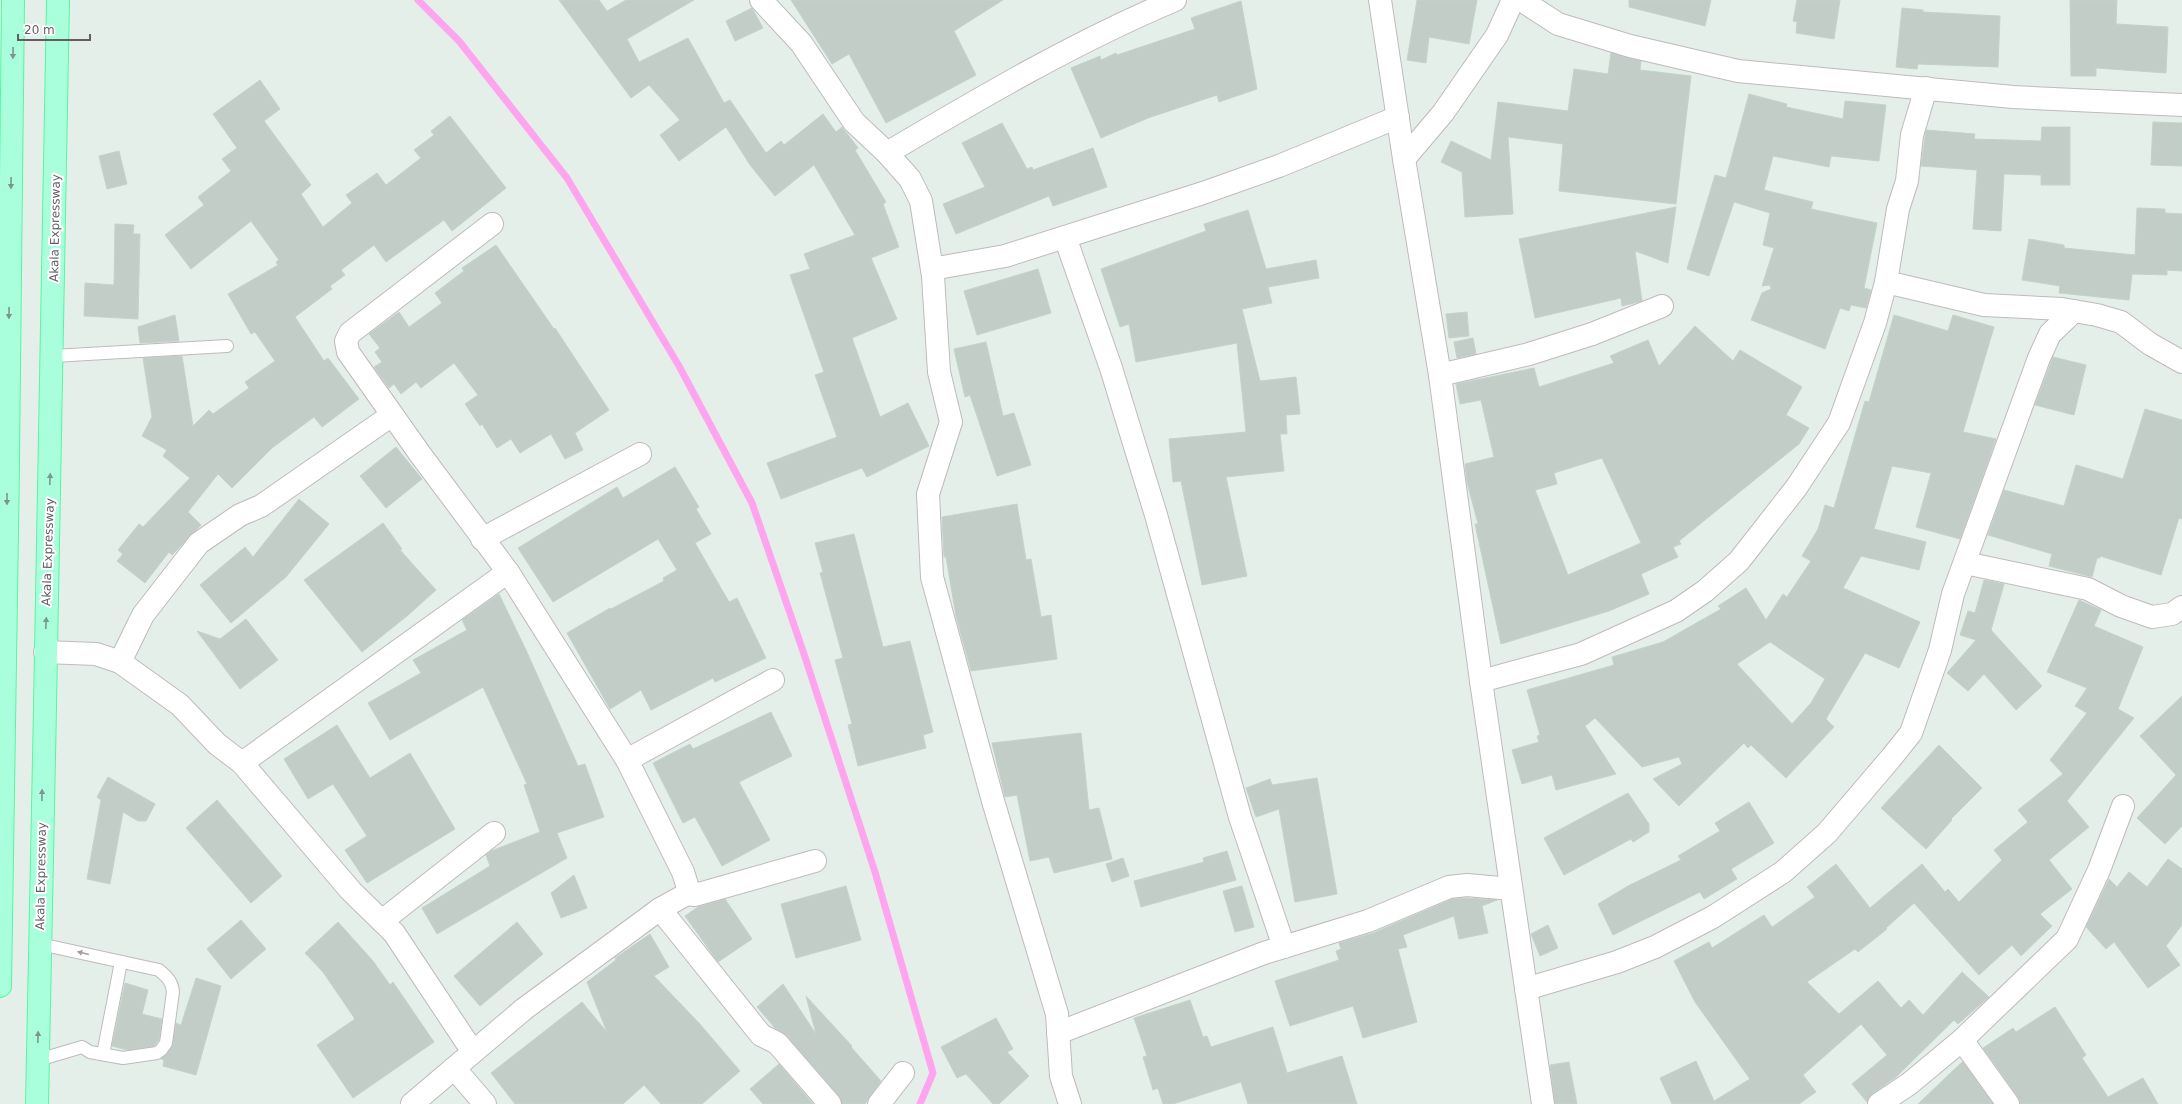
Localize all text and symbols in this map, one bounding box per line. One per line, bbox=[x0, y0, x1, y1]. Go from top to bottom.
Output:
scale bar bbox=[18, 16, 90, 42]
text: 20 m bbox=[24, 23, 55, 37]
one-way arrow bbox=[9, 47, 16, 59]
street label: Akala Expressway bbox=[47, 174, 63, 282]
one-way arrow bbox=[8, 177, 14, 190]
one-way arrow bbox=[6, 307, 12, 320]
one-way arrow bbox=[47, 472, 53, 485]
one-way arrow bbox=[4, 493, 10, 506]
street label: Akala Expressway bbox=[39, 498, 57, 606]
one-way arrow bbox=[43, 616, 49, 629]
one-way arrow bbox=[39, 789, 46, 801]
street label: Akala Expressway bbox=[33, 822, 49, 930]
one-way arrow bbox=[77, 950, 89, 956]
one-way arrow bbox=[35, 1030, 41, 1043]

